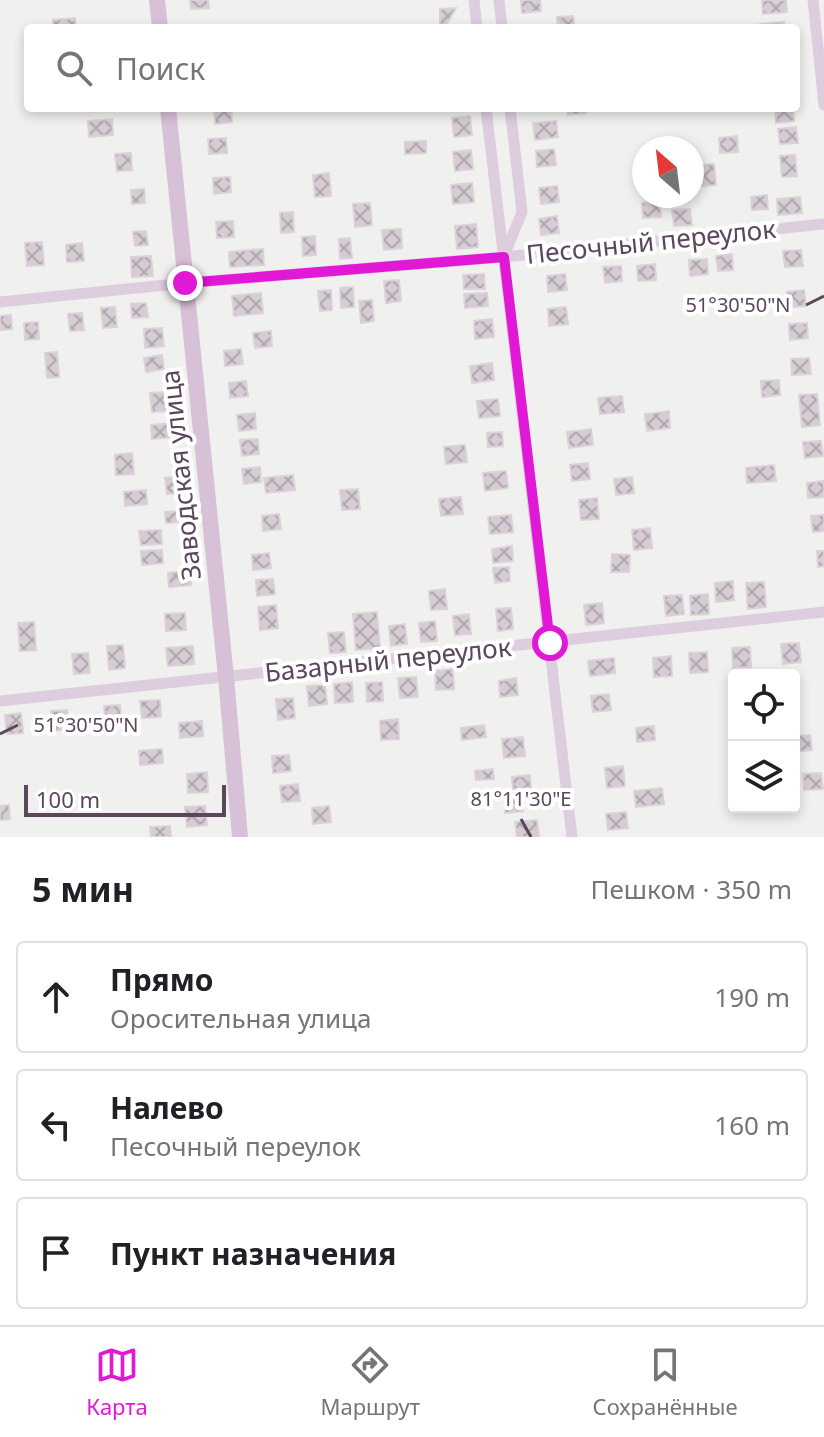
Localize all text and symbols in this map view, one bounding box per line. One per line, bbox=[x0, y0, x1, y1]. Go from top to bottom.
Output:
search box bbox=[24, 24, 800, 112]
icon: search bbox=[52, 46, 96, 90]
text: Поиск bbox=[116, 48, 205, 89]
north arrow bbox=[632, 136, 704, 208]
street label: Песочный переулок bbox=[524, 210, 778, 272]
route end bbox=[167, 265, 203, 301]
text: 51°30'50"N bbox=[685, 291, 791, 318]
street label: Заводская улица bbox=[151, 368, 209, 582]
route start bbox=[532, 625, 568, 661]
street label: Базарный переулок bbox=[263, 628, 513, 690]
map controls bbox=[728, 669, 800, 813]
button: locate bbox=[728, 669, 800, 741]
text: 51°30'50"N bbox=[33, 711, 139, 738]
button: layers bbox=[728, 741, 800, 813]
scale bar bbox=[24, 781, 226, 817]
text: 100 m bbox=[36, 784, 100, 814]
text: 81°11'30"E bbox=[471, 785, 571, 812]
text: 5 мин bbox=[32, 866, 134, 912]
text: Пешком · 350 m bbox=[590, 871, 792, 907]
text: Прямо bbox=[110, 959, 214, 1000]
icon: ahead bbox=[34, 975, 78, 1019]
text: 190 m bbox=[714, 979, 790, 1015]
text: Оросительная улица bbox=[110, 1000, 371, 1036]
text: Налево bbox=[110, 1087, 224, 1128]
icon: left bbox=[34, 1103, 78, 1147]
text: 160 m bbox=[714, 1107, 790, 1143]
text: Песочный переулок bbox=[110, 1128, 361, 1164]
icon: arrive bbox=[34, 1231, 78, 1275]
text: Пункт назначения bbox=[110, 1233, 396, 1274]
tab: Карта bbox=[86, 1343, 148, 1421]
tab: Маршрут bbox=[320, 1343, 420, 1421]
tab: Сохранённые bbox=[593, 1343, 738, 1421]

